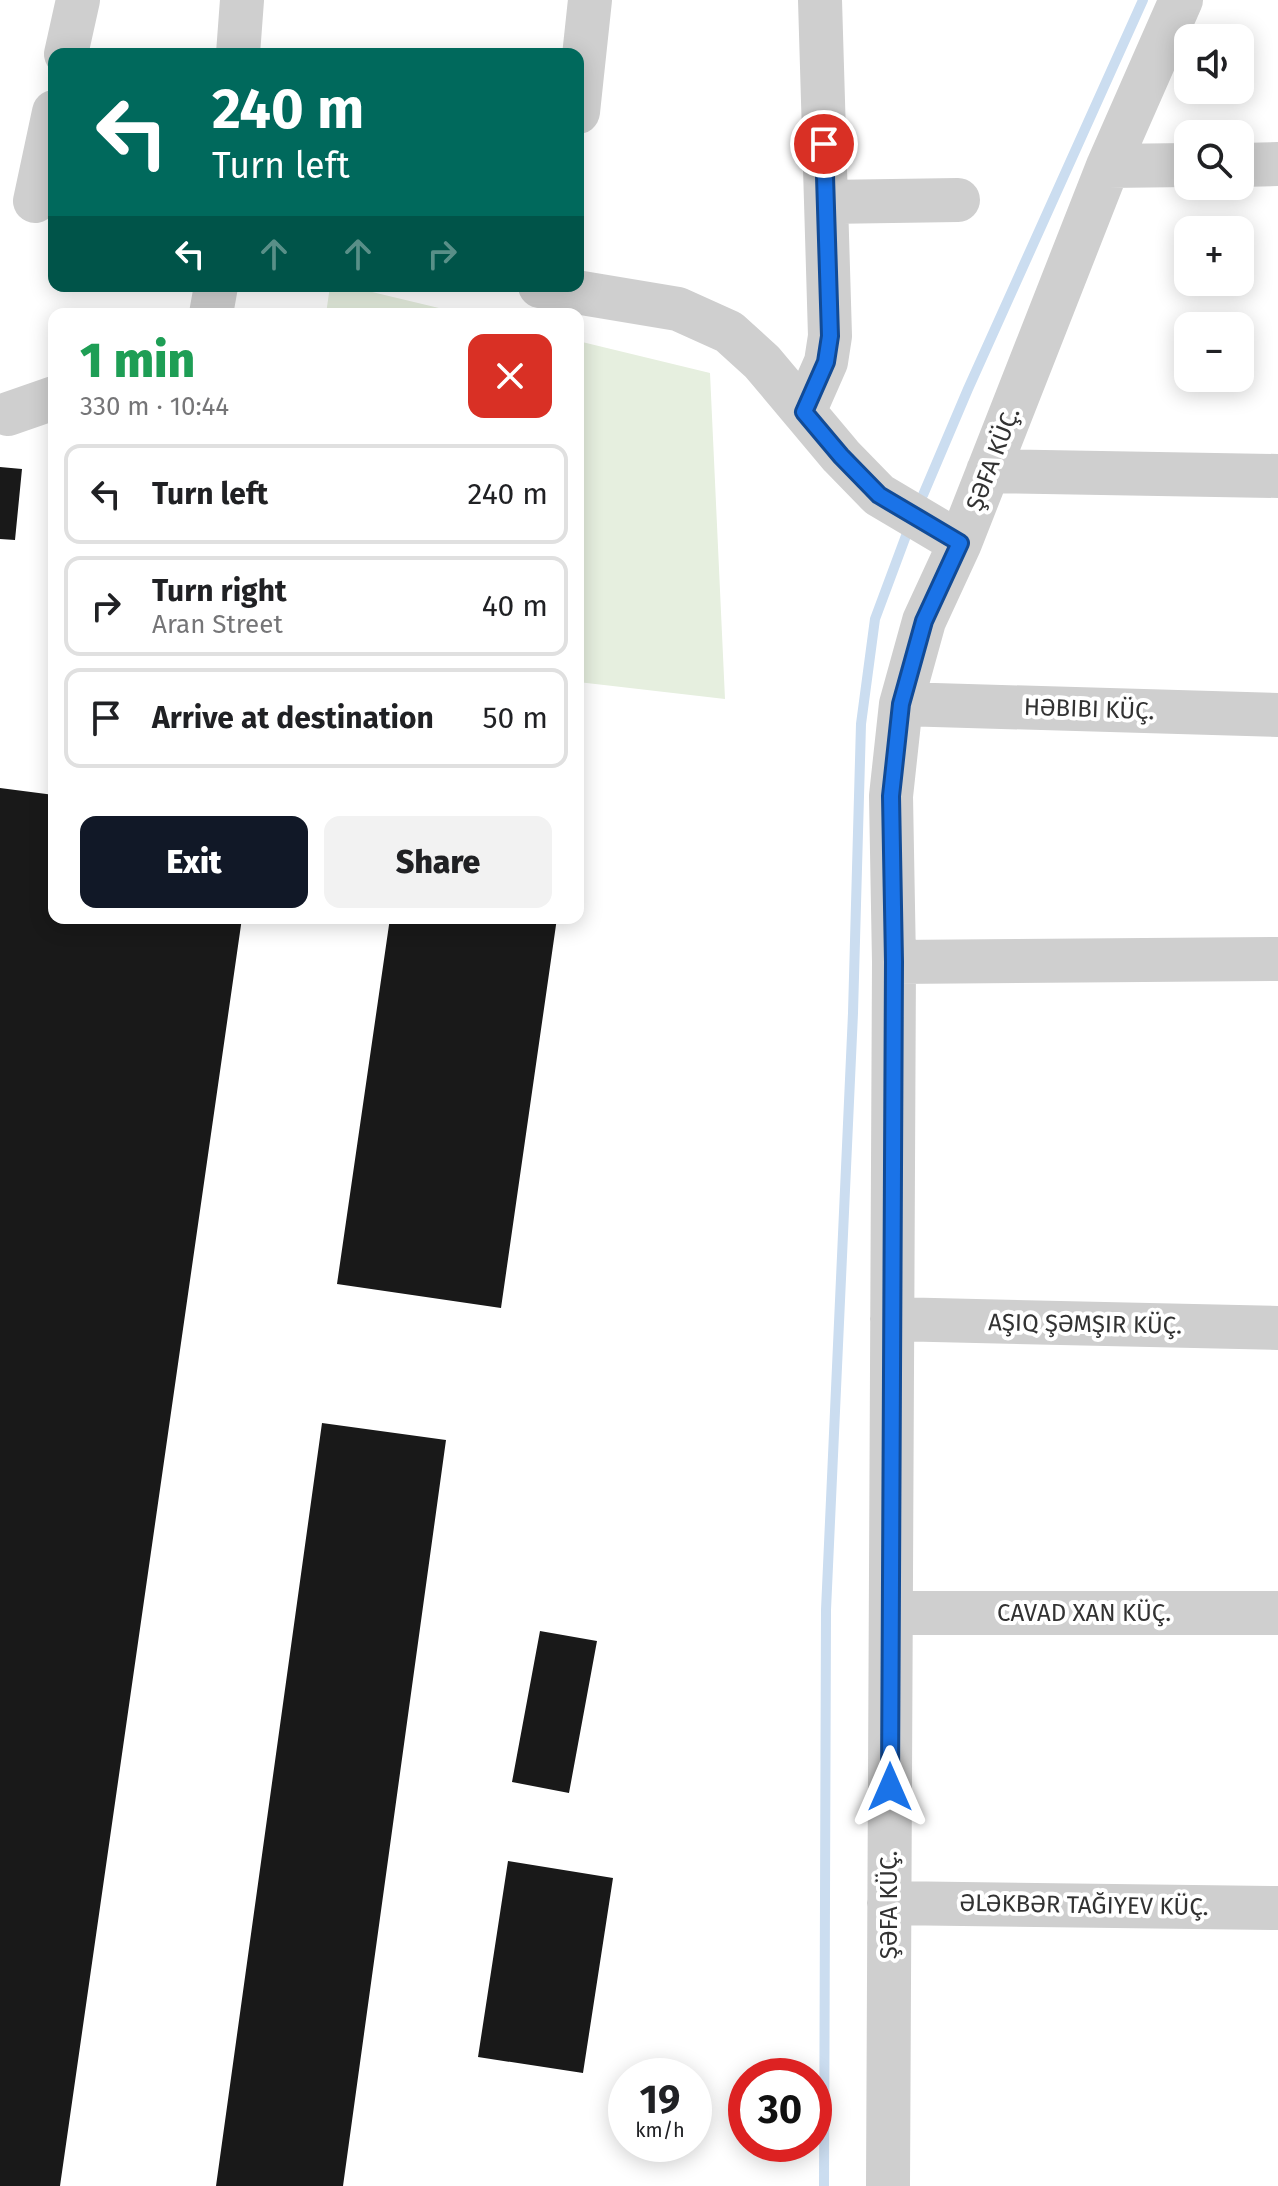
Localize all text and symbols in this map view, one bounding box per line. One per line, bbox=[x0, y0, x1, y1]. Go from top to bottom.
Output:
map controls bbox=[1174, 24, 1254, 392]
button: sound bbox=[1174, 24, 1254, 104]
text: 240 m bbox=[212, 76, 364, 143]
icon: left bbox=[80, 80, 184, 184]
pin bbox=[790, 110, 858, 178]
button: search bbox=[1174, 120, 1254, 200]
icon: arrive bbox=[802, 122, 846, 166]
text: Turn left bbox=[212, 144, 350, 188]
button: + bbox=[1174, 216, 1254, 296]
icon: left bbox=[168, 232, 212, 276]
icon: ahead bbox=[252, 232, 296, 276]
icon: ahead bbox=[336, 232, 380, 276]
icon: right bbox=[420, 232, 464, 276]
button: − bbox=[1174, 312, 1254, 392]
text: 1 min bbox=[80, 332, 195, 390]
button: close bbox=[468, 334, 552, 418]
text: 330 m · 10:44 bbox=[80, 391, 229, 422]
street label: ŞƏFA KÜÇ. bbox=[961, 403, 1025, 515]
icon: left bbox=[84, 472, 128, 516]
text: Turn left bbox=[152, 476, 268, 512]
text: 240 m bbox=[468, 476, 548, 512]
text: Turn right bbox=[152, 573, 287, 609]
icon: right bbox=[84, 584, 128, 628]
text: 40 m bbox=[482, 588, 548, 624]
text: Aran Street bbox=[152, 609, 283, 640]
street label: HƏBIBI KÜÇ. bbox=[1023, 693, 1155, 725]
icon: arrive bbox=[84, 696, 128, 740]
text: Arrive at destination bbox=[152, 700, 434, 736]
text: 50 m bbox=[483, 700, 548, 736]
button: Exit bbox=[80, 816, 308, 908]
button: Share bbox=[324, 816, 552, 908]
street label: AŞIQ ŞƏMŞIR KÜÇ. bbox=[988, 1308, 1182, 1340]
street label: CAVAD XAN KÜÇ. bbox=[997, 1599, 1171, 1627]
position arrow bbox=[848, 1745, 932, 1829]
street label: ŞƏFA KÜÇ. bbox=[875, 1851, 903, 1959]
street label: ƏLƏKBƏR TAĞIYEV KÜÇ. bbox=[959, 1889, 1209, 1921]
speed limit sign: 30 bbox=[728, 2058, 832, 2162]
text: 19 bbox=[640, 2076, 680, 2124]
text: km/h bbox=[635, 2118, 685, 2142]

